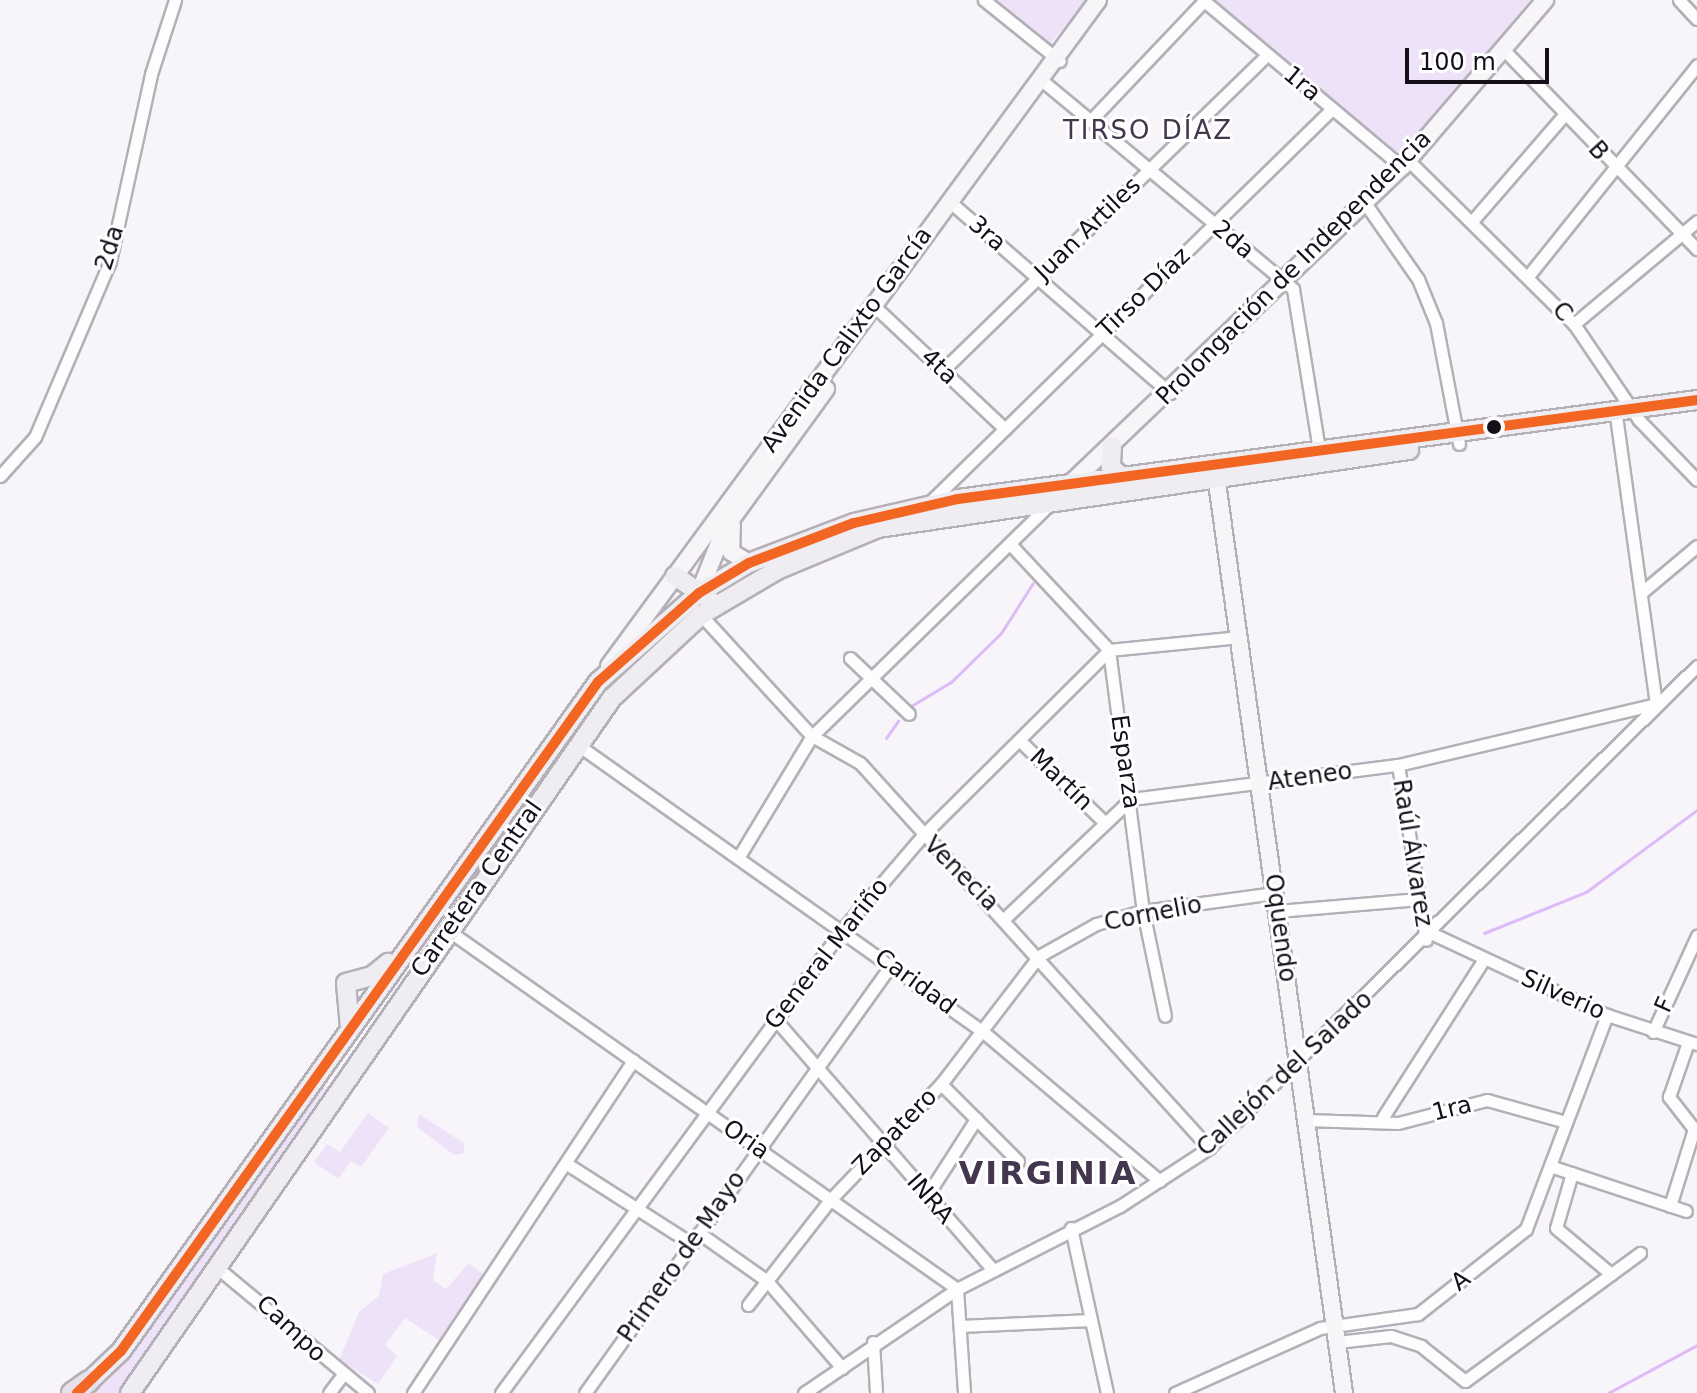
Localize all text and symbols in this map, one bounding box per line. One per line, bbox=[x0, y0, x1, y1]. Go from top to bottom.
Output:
scale bar bbox=[1409, 32, 1553, 82]
text: 100 m bbox=[1419, 48, 1496, 76]
street label: 1ra bbox=[1277, 60, 1327, 108]
district label: TIRSO DÍAZ bbox=[1063, 115, 1233, 147]
street label: Prolongación de Independencia bbox=[1151, 125, 1437, 411]
street label: B bbox=[1582, 135, 1614, 167]
street label: Juan Artiles bbox=[1029, 171, 1147, 287]
street label: 3ra bbox=[963, 210, 1011, 258]
street label: 2da bbox=[1206, 214, 1260, 266]
street label: 2da bbox=[90, 222, 130, 274]
street label: Avenida Calixto García bbox=[756, 222, 938, 458]
street label: Tirso Díaz bbox=[1092, 242, 1196, 344]
street label: C bbox=[1546, 296, 1578, 328]
street label: 4ta bbox=[915, 343, 963, 391]
unlabelled marker bbox=[1486, 419, 1502, 435]
street label: Esparza bbox=[1104, 713, 1146, 811]
street label: Martín bbox=[1023, 743, 1099, 817]
street label: Ateneo bbox=[1266, 757, 1354, 797]
street label: Raúl Álvarez bbox=[1386, 777, 1438, 929]
street label: Carretera Central bbox=[405, 795, 549, 983]
street label: Venecia bbox=[918, 831, 1004, 917]
street label: Oquendo bbox=[1258, 872, 1302, 984]
street label: General Mariño bbox=[759, 873, 895, 1035]
street label: Cornelio bbox=[1102, 890, 1204, 938]
street label: Caridad bbox=[869, 943, 961, 1021]
street label: Silverio bbox=[1517, 964, 1609, 1026]
street label: Callejón del Salado bbox=[1191, 985, 1379, 1163]
street label: F bbox=[1649, 993, 1681, 1017]
street label: Zapatero bbox=[847, 1083, 943, 1181]
street label: 1ra bbox=[1429, 1090, 1475, 1128]
street label: Oria bbox=[717, 1114, 775, 1166]
district label: VIRGINIA bbox=[959, 1154, 1137, 1192]
street label: Primero de Mayo bbox=[612, 1166, 752, 1348]
street label: INRA bbox=[900, 1168, 960, 1230]
street label: A bbox=[1446, 1265, 1476, 1297]
street label: Campo bbox=[250, 1290, 332, 1368]

